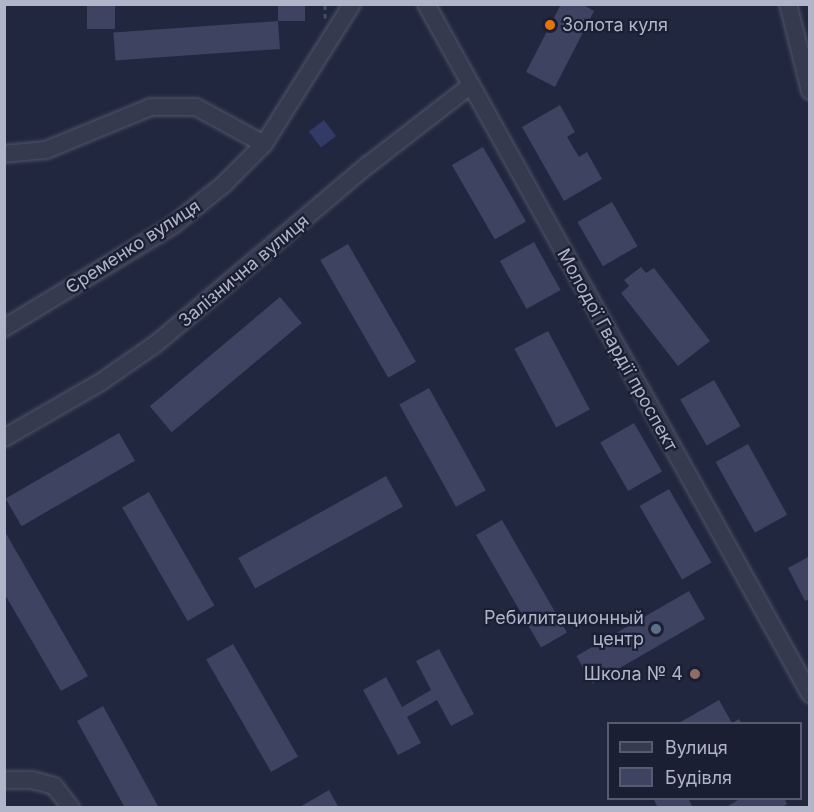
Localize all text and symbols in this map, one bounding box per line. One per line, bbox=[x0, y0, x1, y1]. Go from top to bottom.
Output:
place label: Золота куля bbox=[562, 14, 668, 36]
marker: Золота куля bbox=[543, 18, 557, 32]
street label: Єременко вулиця bbox=[62, 195, 204, 299]
street label: Залізнична вулиця bbox=[174, 210, 314, 332]
street label: Молодої Гвардії проспект bbox=[552, 245, 682, 455]
place label: Ребилитационный центр bbox=[484, 608, 644, 650]
marker: Ребилитационный центр bbox=[649, 622, 663, 636]
place label: Школа № 4 bbox=[584, 663, 683, 685]
marker: Школа № 4 bbox=[688, 667, 702, 681]
legend bbox=[607, 722, 802, 800]
text: Вулиця bbox=[665, 737, 728, 758]
text: Будівля bbox=[665, 767, 732, 788]

